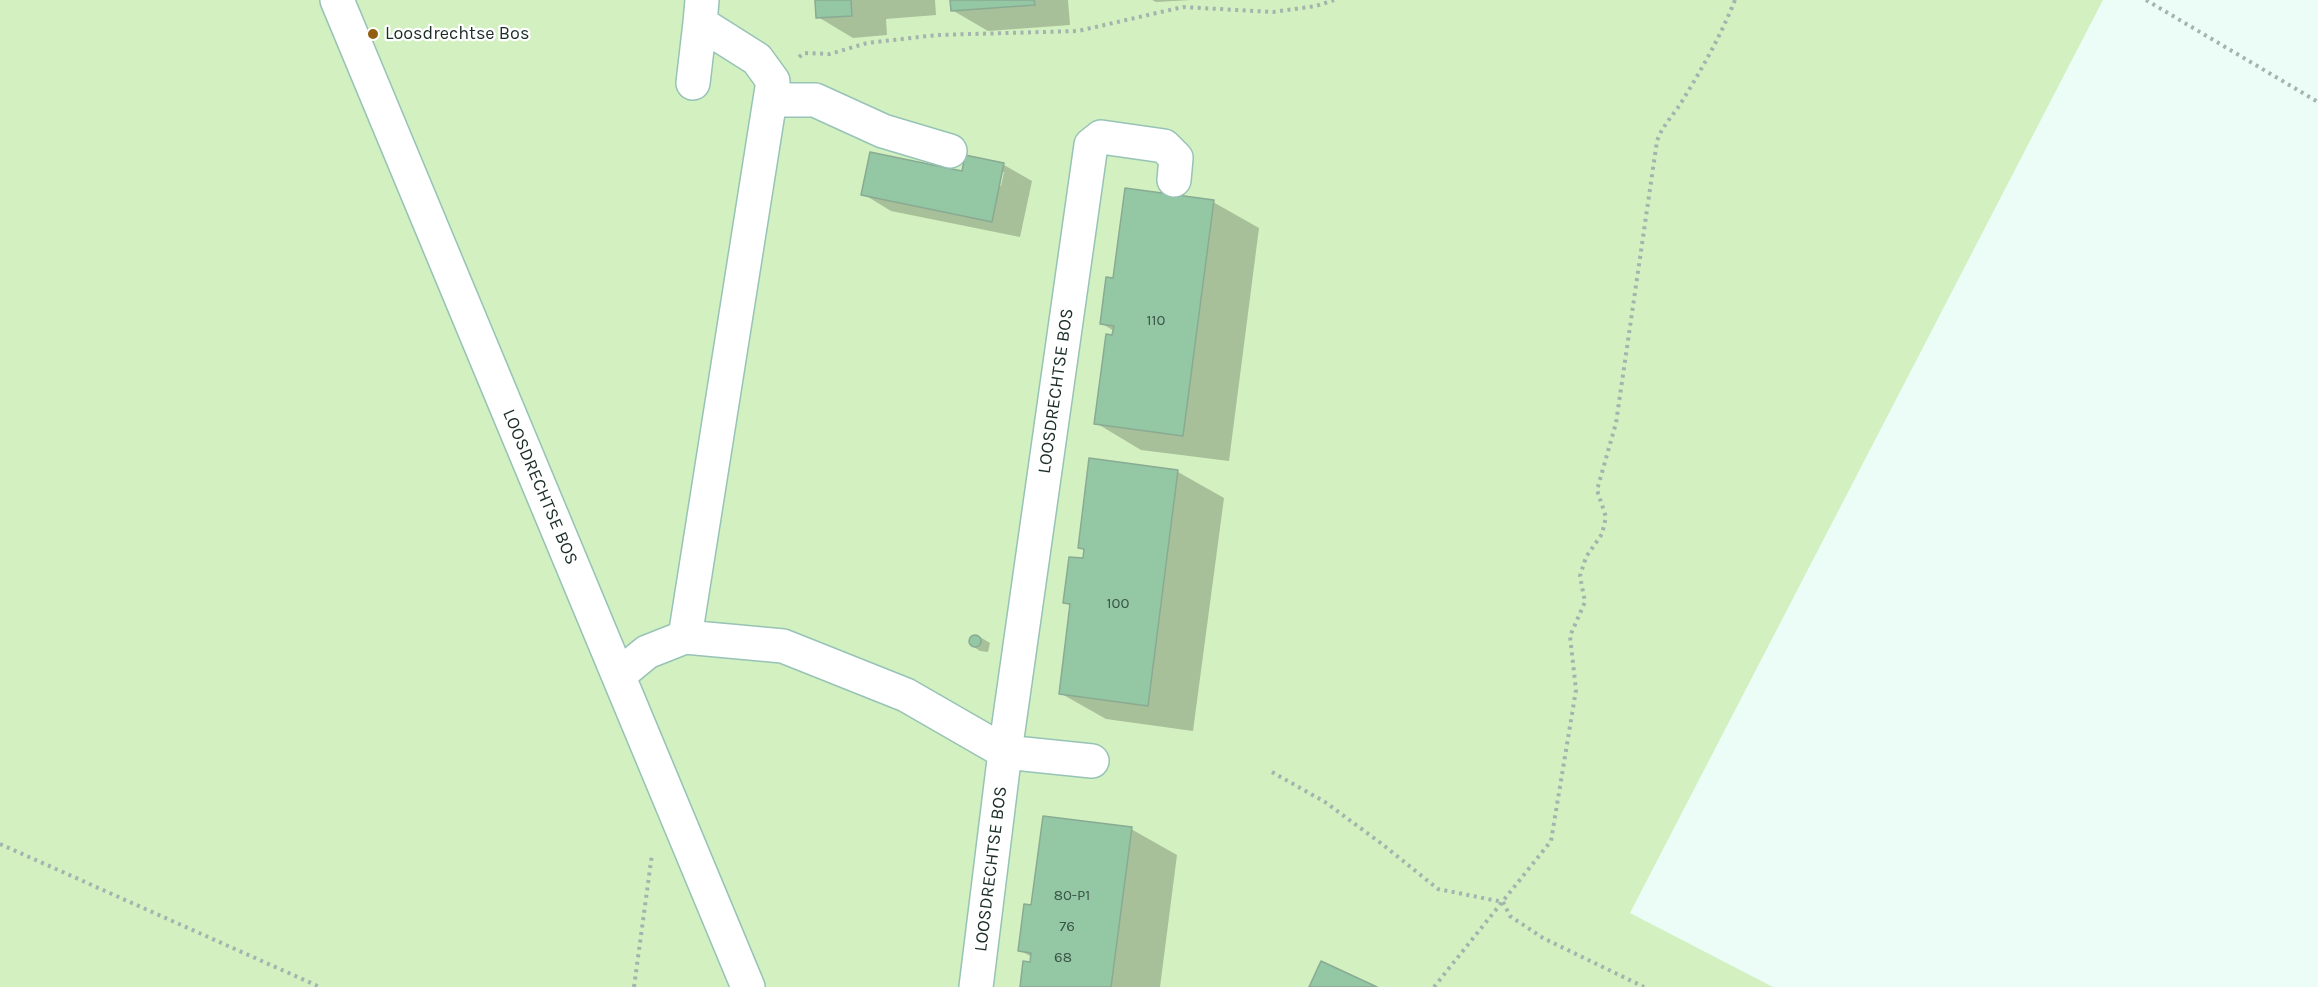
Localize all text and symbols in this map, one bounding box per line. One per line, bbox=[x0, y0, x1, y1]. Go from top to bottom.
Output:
place label: Loosdrechtse Bos bbox=[385, 23, 529, 45]
marker: Loosdrechtse Bos bbox=[366, 27, 380, 41]
street label: LOOSDRECHTSE BOS bbox=[1034, 307, 1078, 475]
house number: 110 bbox=[1147, 312, 1165, 330]
street label: LOOSDRECHTSE BOS bbox=[498, 406, 582, 568]
house number: 100 bbox=[1107, 595, 1129, 613]
street label: LOOSDRECHTSE BOS bbox=[970, 785, 1012, 953]
house number: 80-P1 bbox=[1054, 887, 1090, 905]
house number: 76 bbox=[1059, 918, 1075, 936]
house number: 68 bbox=[1054, 949, 1072, 967]

